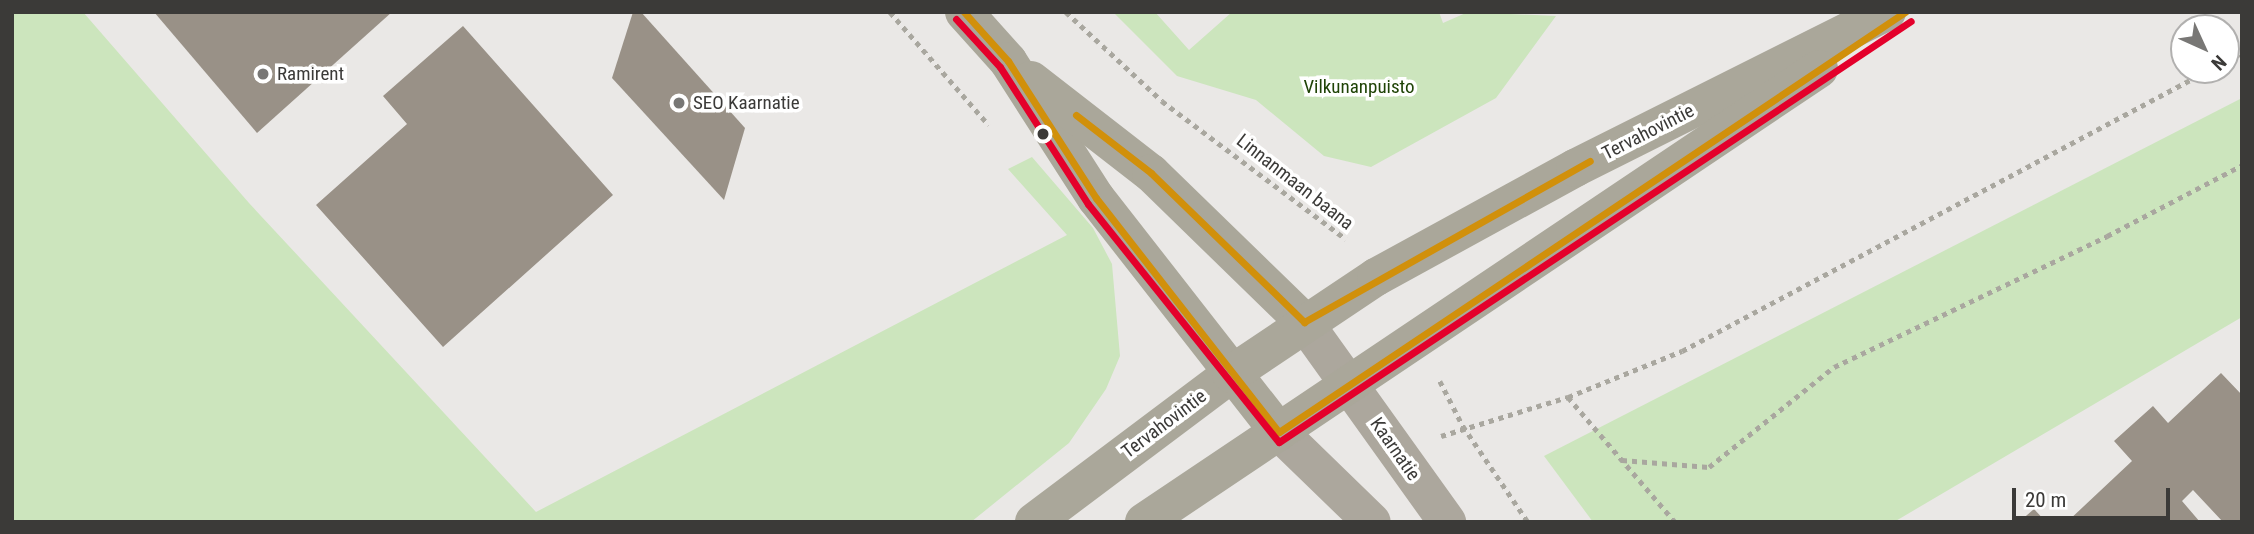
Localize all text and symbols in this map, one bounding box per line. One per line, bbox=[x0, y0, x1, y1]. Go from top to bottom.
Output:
north arrow bbox=[2170, 14, 2240, 84]
text: N bbox=[2207, 51, 2231, 75]
place label: Ramirent bbox=[277, 63, 344, 85]
marker: Ramirent bbox=[255, 66, 271, 82]
park label: Vilkunanpuisto bbox=[1303, 76, 1415, 98]
place label: SEO Kaarnatie bbox=[693, 92, 800, 114]
marker: SEO Kaarnatie bbox=[671, 95, 687, 111]
street label: Tervahovintie bbox=[1598, 99, 1698, 165]
unlabelled marker bbox=[1036, 127, 1050, 141]
street label: Linnanmaan baana bbox=[1232, 129, 1358, 235]
street label: Tervahovintie bbox=[1117, 385, 1211, 463]
street label: Kaarnatie bbox=[1365, 413, 1425, 485]
scale bar bbox=[2016, 475, 2174, 518]
text: 20 m bbox=[2025, 488, 2066, 512]

